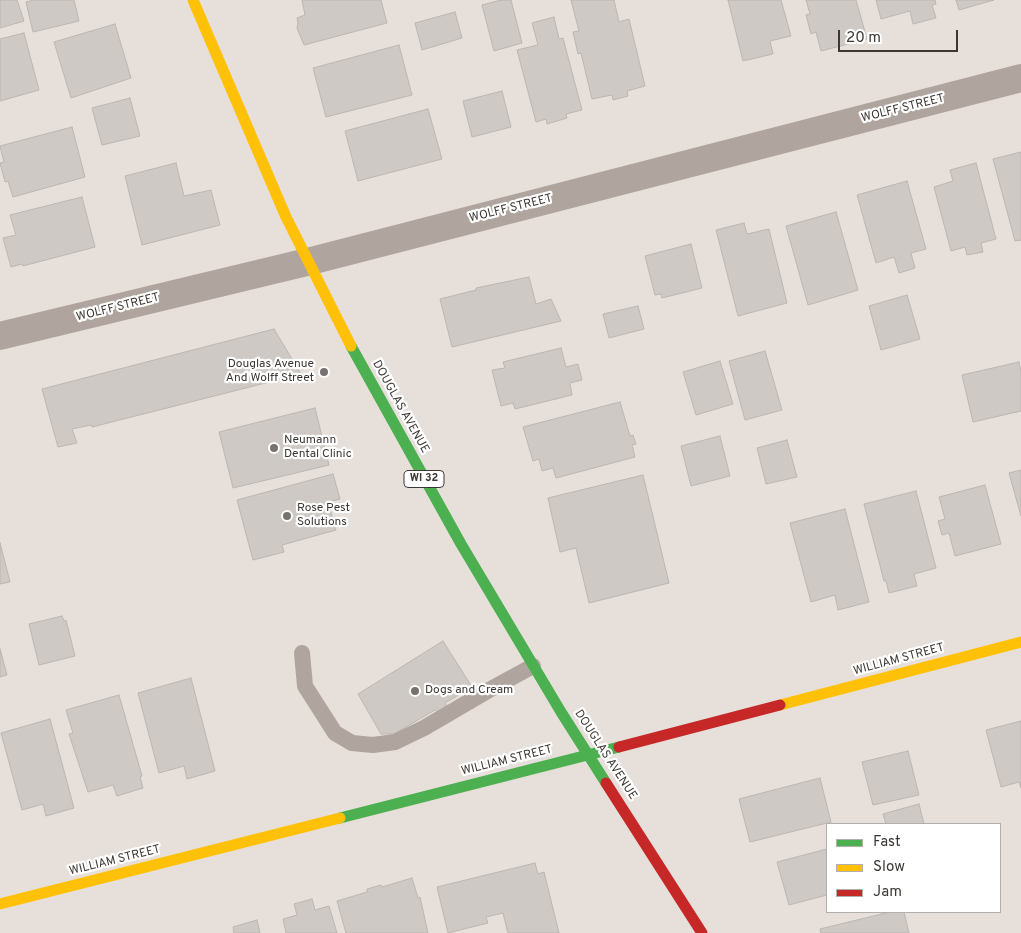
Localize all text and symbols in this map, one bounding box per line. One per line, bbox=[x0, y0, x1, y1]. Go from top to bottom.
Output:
scale bar bbox=[841, 20, 961, 52]
text: 20 m bbox=[846, 29, 881, 48]
street label: WOLFF STREET bbox=[860, 92, 946, 126]
street label: WOLFF STREET bbox=[468, 192, 554, 226]
street label: WOLFF STREET bbox=[75, 291, 161, 325]
place label: Douglas Avenue And Wolff Street bbox=[226, 358, 314, 386]
street label: DOUGLAS AVENUE bbox=[368, 358, 432, 456]
marker: Douglas Avenue And Wolff Street bbox=[318, 366, 330, 378]
place label: Neumann Dental Clinic bbox=[284, 434, 352, 462]
marker: Neumann Dental Clinic bbox=[268, 442, 280, 454]
road number: WI 32 bbox=[404, 470, 444, 488]
place label: Rose Pest Solutions bbox=[297, 502, 350, 530]
marker: Rose Pest Solutions bbox=[281, 510, 293, 522]
street label: WILLIAM STREET bbox=[852, 641, 946, 679]
place label: Dogs and Cream bbox=[425, 684, 513, 698]
marker: Dogs and Cream bbox=[409, 685, 421, 697]
street label: DOUGLAS AVENUE bbox=[571, 707, 639, 803]
street label: WILLIAM STREET bbox=[460, 743, 554, 779]
legend bbox=[826, 823, 1001, 913]
text: Fast bbox=[873, 833, 901, 852]
street label: WILLIAM STREET bbox=[68, 843, 162, 879]
text: Slow bbox=[873, 858, 905, 877]
text: Jam bbox=[873, 883, 902, 902]

